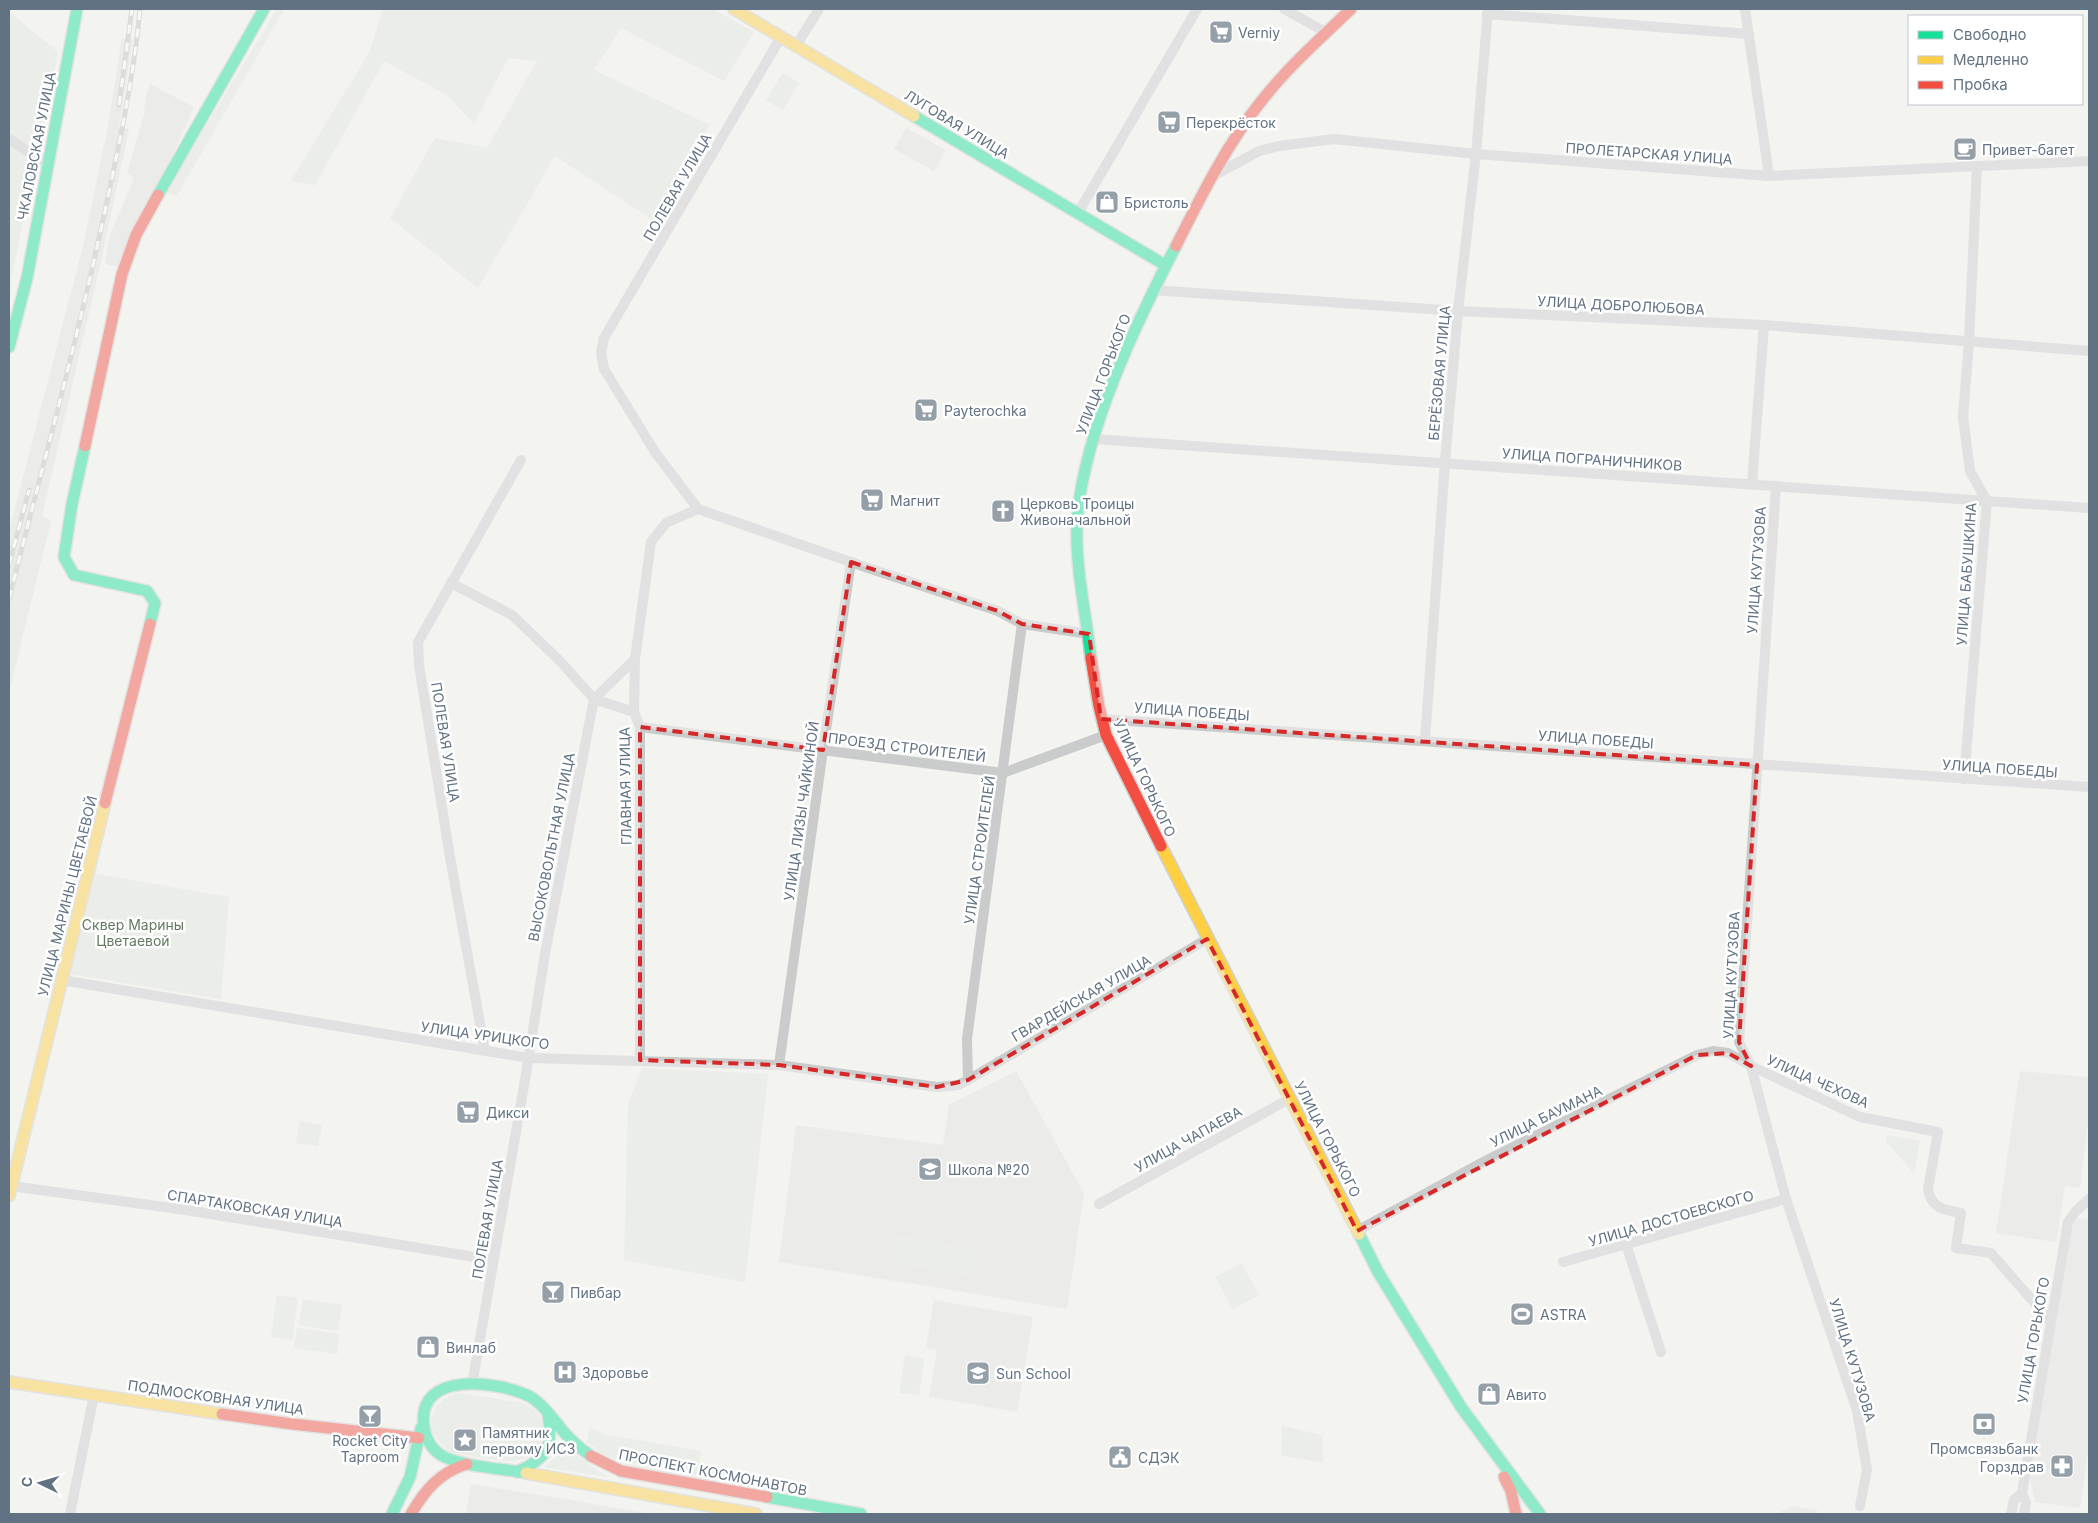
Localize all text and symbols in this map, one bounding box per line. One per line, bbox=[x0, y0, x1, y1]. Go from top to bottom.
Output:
legend bbox=[1908, 15, 2083, 105]
supermarket icon: Verniy bbox=[1208, 19, 1234, 45]
place label: Verniy bbox=[1238, 24, 1280, 41]
text: Свободно bbox=[1953, 25, 2027, 44]
text: Медленно bbox=[1953, 50, 2029, 69]
street label: ЧКАЛОВСКАЯ УЛИЦА bbox=[13, 70, 59, 222]
text: Пробка bbox=[1953, 75, 2008, 94]
street label: ЛУГОВАЯ УЛИЦА bbox=[902, 86, 1013, 162]
supermarket icon: Перекрёсток bbox=[1156, 109, 1182, 135]
place label: Перекрёсток bbox=[1186, 114, 1276, 131]
street label: ПОЛЕВАЯ УЛИЦА bbox=[639, 130, 715, 244]
cafe icon: Привет-багет bbox=[1952, 136, 1978, 162]
street label: ПРОЛЕТАРСКАЯ УЛИЦА bbox=[1565, 139, 1733, 167]
place label: Привет-багет bbox=[1982, 141, 2075, 158]
shop icon: Бристоль bbox=[1094, 189, 1120, 215]
place label: Бристоль bbox=[1124, 194, 1189, 211]
street label: УЛИЦА ДОБРОЛЮБОВА bbox=[1537, 292, 1705, 318]
street label: БЕРЁЗОВАЯ УЛИЦА bbox=[1425, 304, 1453, 441]
street label: УЛИЦА ГОРЬКОГО bbox=[1072, 311, 1134, 437]
supermarket icon: Payterochka bbox=[913, 397, 939, 423]
place label: Payterochka bbox=[944, 402, 1027, 419]
street label: УЛИЦА ПОГРАНИЧНИКОВ bbox=[1501, 444, 1683, 474]
supermarket icon: Магнит bbox=[859, 487, 885, 513]
place label: Магнит bbox=[890, 492, 940, 509]
place label: Церковь Троицы Живоначальной bbox=[1020, 495, 1134, 528]
church icon: Церковь Троицы Живоначальной bbox=[990, 498, 1016, 524]
street label: УЛИЦА БАБУШКИНА bbox=[1953, 502, 1980, 646]
street label: УЛИЦА КУТУЗОВА bbox=[1743, 505, 1769, 634]
street label: ПОЛЕВАЯ УЛИЦА bbox=[428, 681, 464, 804]
street label: УЛИЦА ПОБЕДЫ bbox=[1134, 698, 1250, 724]
street label: УЛИЦА ГОРЬКОГО bbox=[1110, 716, 1180, 840]
street label: УЛИЦА ЛИЗЫ ЧАЙКИНОЙ bbox=[779, 720, 822, 902]
street label: ГЛАВНАЯ УЛИЦА bbox=[615, 726, 635, 845]
street label: УЛИЦА ПОБЕДЫ bbox=[1538, 726, 1654, 752]
street label: ПРОЕЗД СТРОИТЕЛЕЙ bbox=[827, 728, 987, 765]
street label: ВЫСОКОВОЛЬТНАЯ УЛИЦА bbox=[524, 751, 578, 943]
street label: УЛИЦА ПОБЕДЫ bbox=[1942, 755, 2058, 781]
street label: УЛИЦА СТРОИТЕЛЕЙ bbox=[959, 774, 998, 925]
street label: УЛИЦА МАРИНЫ ЦВЕТАЕВОЙ bbox=[33, 794, 100, 998]
street label: УЛИЦА КУТУЗОВА bbox=[1719, 910, 1743, 1039]
park label: Сквер Марины Цветаевой bbox=[82, 916, 184, 949]
street label: ГВАРДЕЙСКАЯ УЛИЦА bbox=[1008, 950, 1154, 1045]
street label: УЛИЦА УРИЦКОГО bbox=[419, 1018, 551, 1052]
street label: УЛИЦА ЧЕХОВА bbox=[1764, 1051, 1872, 1111]
street label: УЛИЦА ГОРЬКОГО bbox=[1291, 1078, 1365, 1200]
street label: УЛИЦА БАУМАНА bbox=[1487, 1081, 1605, 1150]
supermarket icon: Дикси bbox=[455, 1099, 481, 1125]
street label: УЛИЦА ЧАПАЕВА bbox=[1131, 1102, 1245, 1176]
place label: Дикси bbox=[486, 1104, 529, 1121]
school or university icon: Школа №20 bbox=[917, 1156, 943, 1182]
street label: ПОЛЕВАЯ УЛИЦА bbox=[468, 1157, 506, 1280]
place label: Школа №20 bbox=[948, 1161, 1030, 1178]
street label: СПАРТАКОВСКАЯ УЛИЦА bbox=[166, 1186, 344, 1230]
street label: УЛИЦА ДОСТОЕВСКОГО bbox=[1586, 1186, 1756, 1250]
street label: УЛИЦА ГОРЬКОГО bbox=[2014, 1276, 2052, 1404]
bar icon: Пивбар bbox=[540, 1279, 566, 1305]
place label: Пивбар bbox=[570, 1284, 621, 1301]
street label: УЛИЦА КУТУЗОВА bbox=[1826, 1296, 1880, 1424]
sports icon: ASTRA bbox=[1509, 1301, 1535, 1327]
place label: ASTRA bbox=[1540, 1306, 1587, 1323]
shop icon: Винлаб bbox=[415, 1334, 441, 1360]
place label: Винлаб bbox=[446, 1339, 496, 1356]
hospital icon: Здоровье bbox=[552, 1359, 578, 1385]
school or university icon: Sun School bbox=[965, 1360, 991, 1386]
place label: Здоровье bbox=[582, 1364, 649, 1381]
place label: Sun School bbox=[996, 1365, 1071, 1382]
street label: ПОДМОСКОВНАЯ УЛИЦА bbox=[127, 1376, 305, 1418]
shop icon: Авито bbox=[1476, 1381, 1502, 1407]
place label: Авито bbox=[1506, 1386, 1547, 1403]
bar icon: Rocket City Taproom bbox=[357, 1403, 383, 1429]
bank icon: Промсвязьбанк bbox=[1971, 1411, 1997, 1437]
place label: Памятник первому ИСЗ bbox=[482, 1424, 575, 1457]
place icon: Памятник первому ИСЗ bbox=[452, 1427, 478, 1453]
place label: Rocket City Taproom bbox=[332, 1432, 408, 1465]
place label: Промсвязьбанк bbox=[1930, 1440, 2039, 1457]
public building icon: СДЭК bbox=[1107, 1444, 1133, 1470]
street label: ПРОСПЕКТ КОСМОНАВТОВ bbox=[617, 1445, 809, 1499]
place label: СДЭК bbox=[1138, 1449, 1180, 1466]
pharmacy icon: Горздрав bbox=[2049, 1453, 2075, 1479]
north arrow bbox=[15, 1458, 65, 1508]
place label: Горздрав bbox=[1980, 1458, 2044, 1475]
text: С bbox=[18, 1476, 35, 1488]

